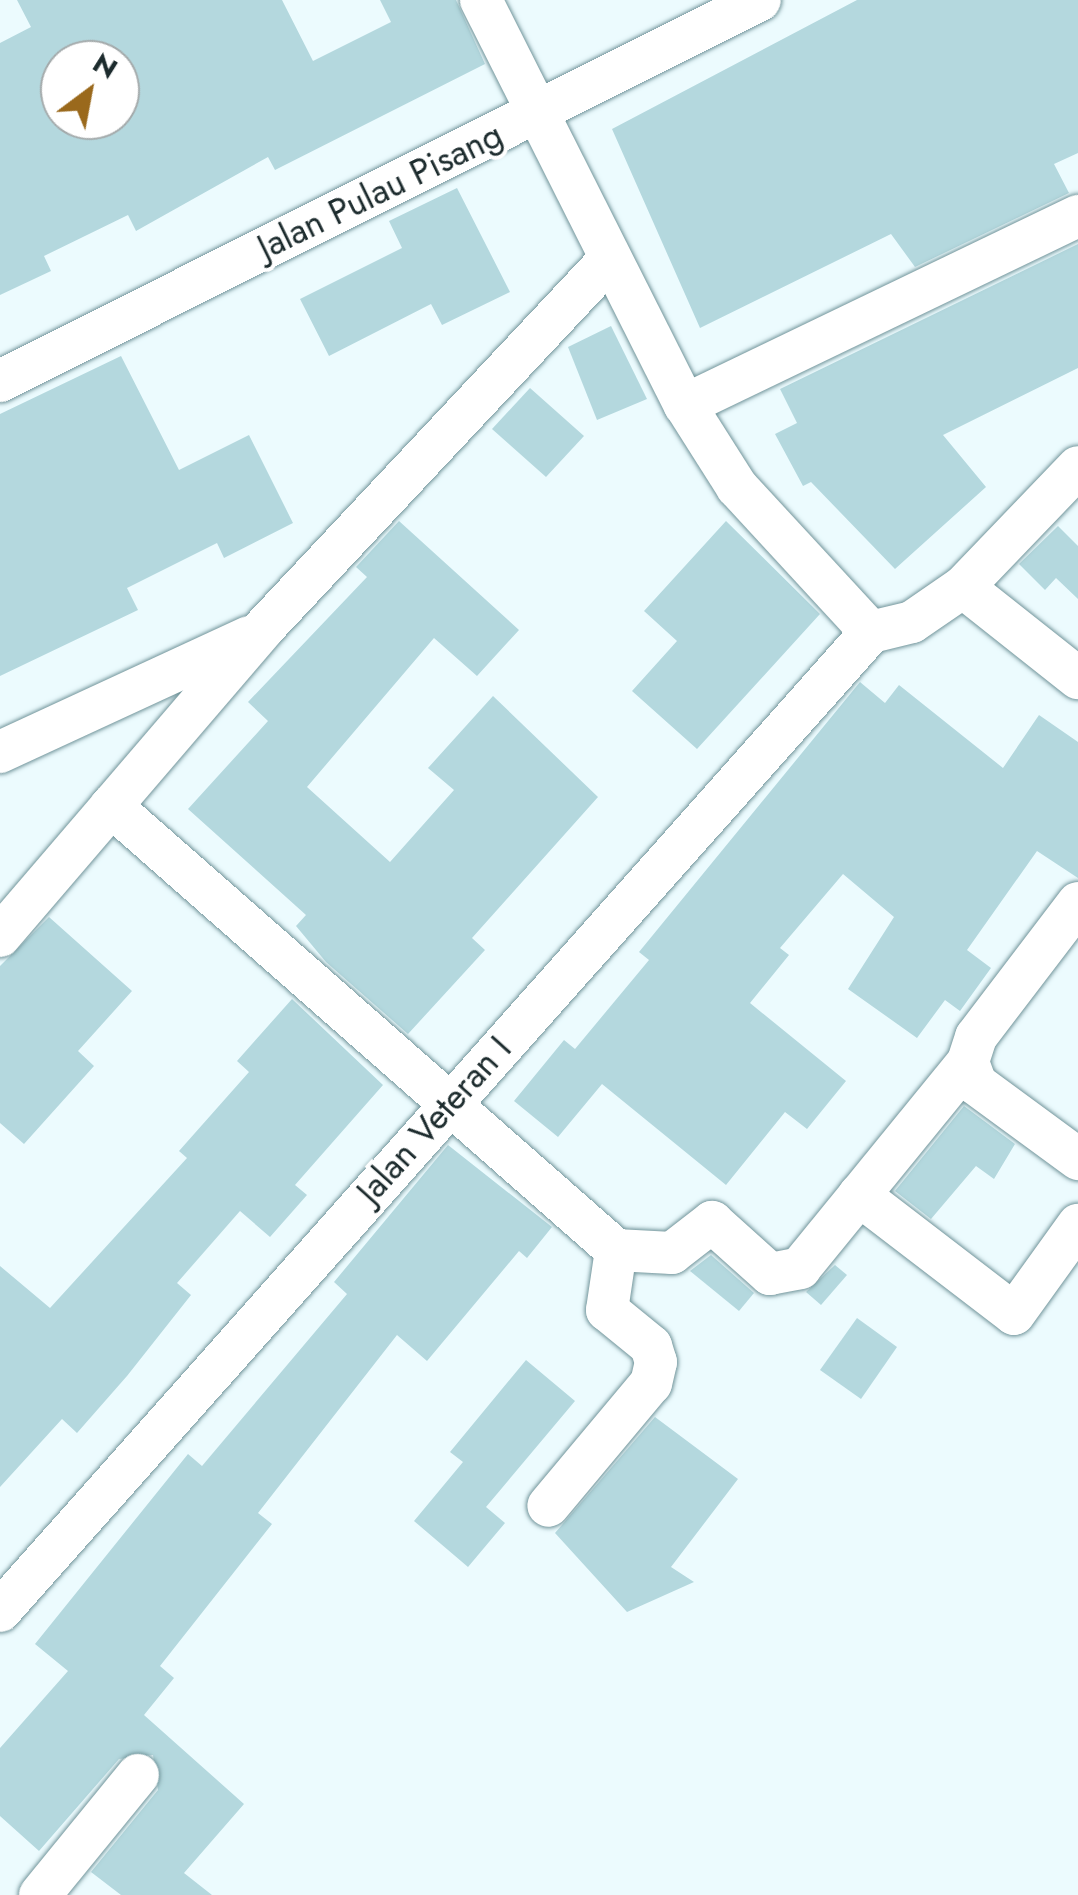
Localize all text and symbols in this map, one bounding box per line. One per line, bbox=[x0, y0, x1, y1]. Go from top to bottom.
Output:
north arrow bbox=[40, 40, 140, 140]
text: N bbox=[85, 43, 125, 89]
street label: Jalan Pulau Pisang bbox=[251, 114, 509, 268]
street label: Jalan Veteran I bbox=[348, 1028, 520, 1212]

